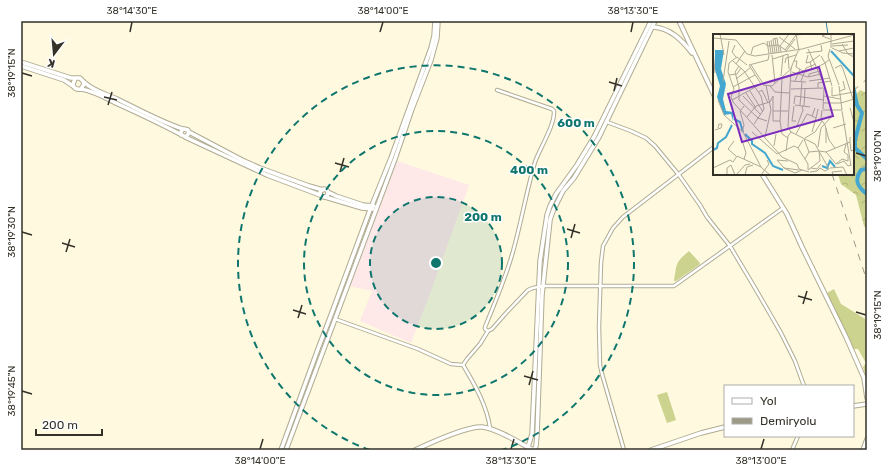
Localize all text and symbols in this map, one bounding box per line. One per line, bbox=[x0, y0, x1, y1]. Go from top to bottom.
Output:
text: 38°14'30"E bbox=[107, 5, 157, 17]
text: 38°14'00"E bbox=[357, 5, 409, 17]
text: 38°13'30"E bbox=[608, 5, 658, 17]
north arrow bbox=[34, 34, 74, 74]
inset map bbox=[713, 34, 854, 175]
text: 38°19'15"N bbox=[6, 48, 18, 98]
text: K bbox=[45, 56, 57, 70]
text: 600 m bbox=[557, 116, 595, 130]
text: 38°19'00"N bbox=[872, 130, 884, 182]
text: 400 m bbox=[510, 163, 548, 177]
text: 38°19'30"N bbox=[6, 206, 18, 258]
text: 200 m bbox=[464, 210, 502, 224]
centre of rings bbox=[429, 256, 443, 270]
text: 38°19'15"N bbox=[872, 290, 884, 340]
text: 38°19'45"N bbox=[6, 365, 18, 416]
legend bbox=[724, 385, 854, 437]
text: Yol bbox=[760, 394, 777, 408]
scale bar bbox=[36, 411, 102, 437]
text: Demiryolu bbox=[760, 414, 817, 428]
text: 200 m bbox=[42, 418, 78, 432]
text: 38°14'00"E bbox=[234, 455, 286, 467]
text: 38°13'30"E bbox=[486, 455, 536, 467]
text: 38°13'00"E bbox=[735, 455, 787, 467]

